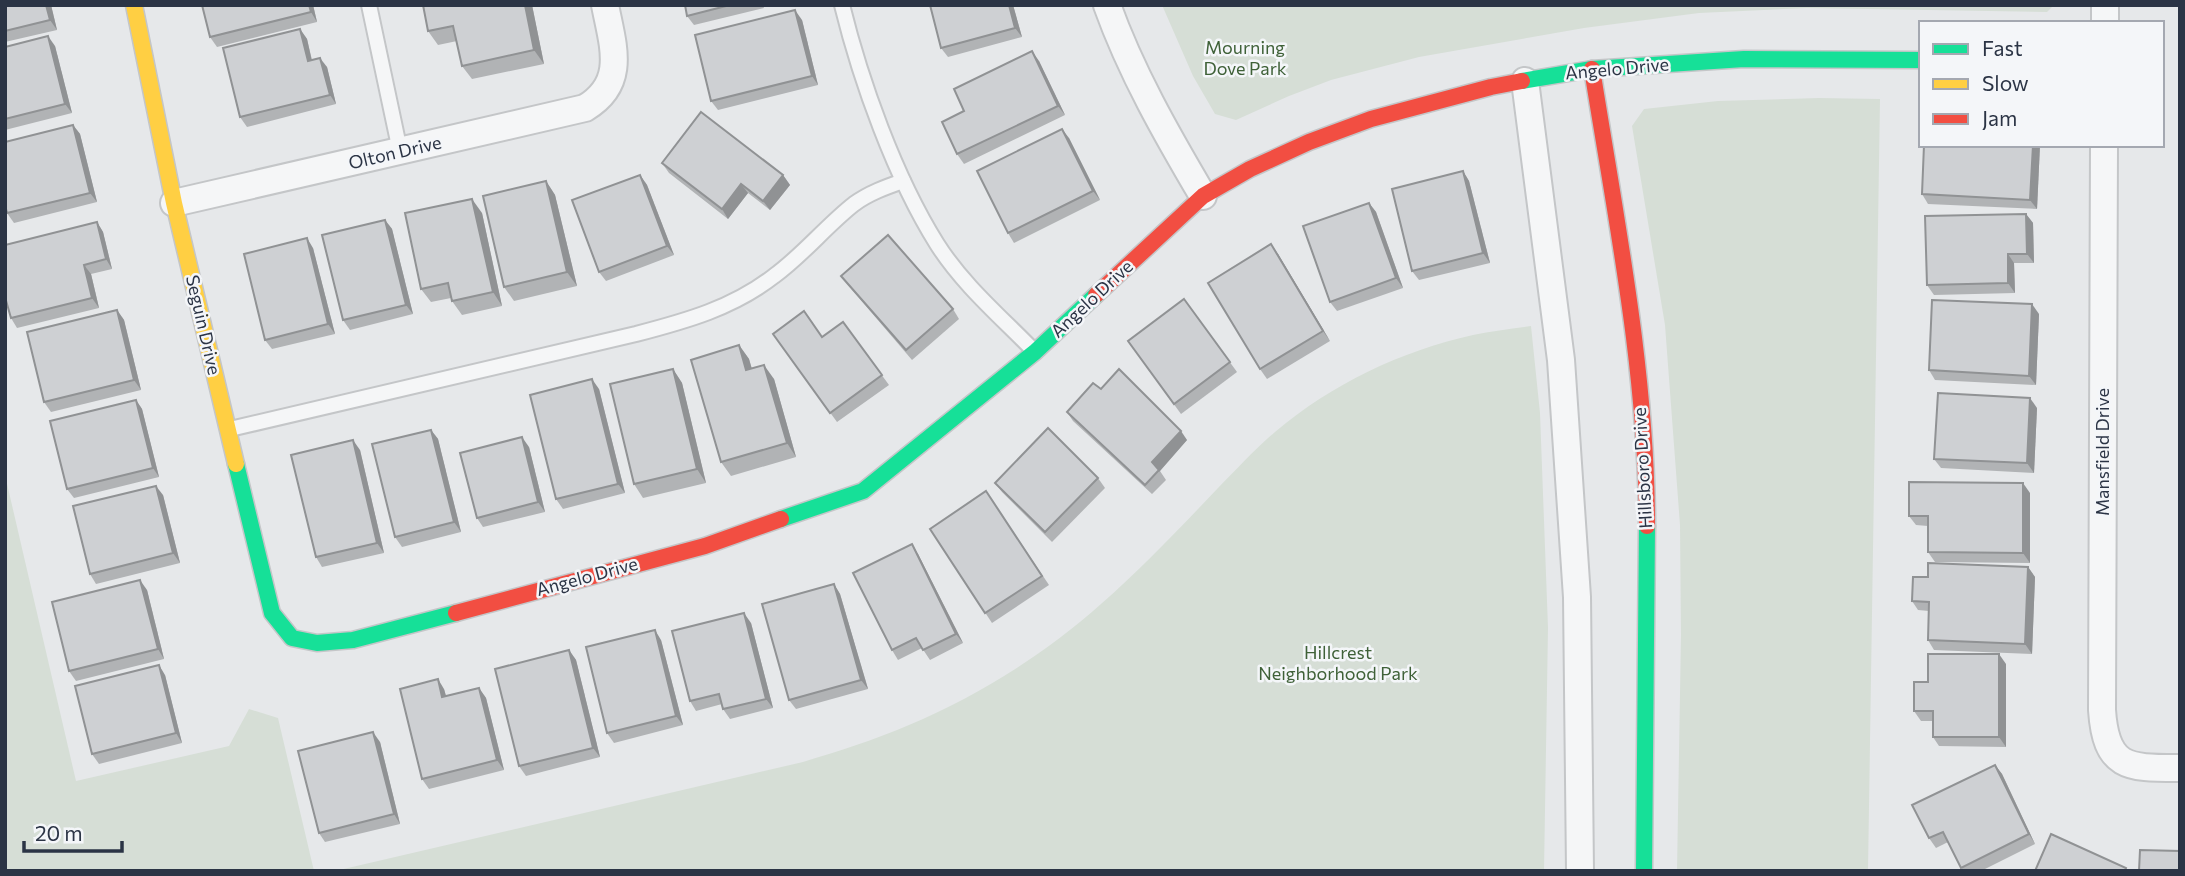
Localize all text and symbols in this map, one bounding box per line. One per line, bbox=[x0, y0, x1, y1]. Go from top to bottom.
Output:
legend bbox=[1919, 21, 2164, 147]
text: Fast bbox=[1982, 35, 2023, 60]
park label: Mourning Dove Park bbox=[1203, 36, 1287, 79]
street label: Angelo Drive bbox=[1564, 53, 1670, 83]
text: Slow bbox=[1982, 70, 2029, 95]
text: Jam bbox=[1982, 105, 2017, 130]
street label: Olton Drive bbox=[346, 131, 443, 173]
street label: Angelo Drive bbox=[1046, 255, 1137, 342]
street label: Seguin Drive bbox=[182, 273, 226, 377]
street label: Mansfield Drive bbox=[2091, 388, 2113, 516]
street label: Hillsboro Drive bbox=[1628, 407, 1656, 529]
street label: Angelo Drive bbox=[534, 552, 640, 600]
park label: Hillcrest Neighborhood Park bbox=[1258, 641, 1418, 684]
scale bar bbox=[24, 810, 122, 854]
text: 20 m bbox=[35, 820, 83, 845]

